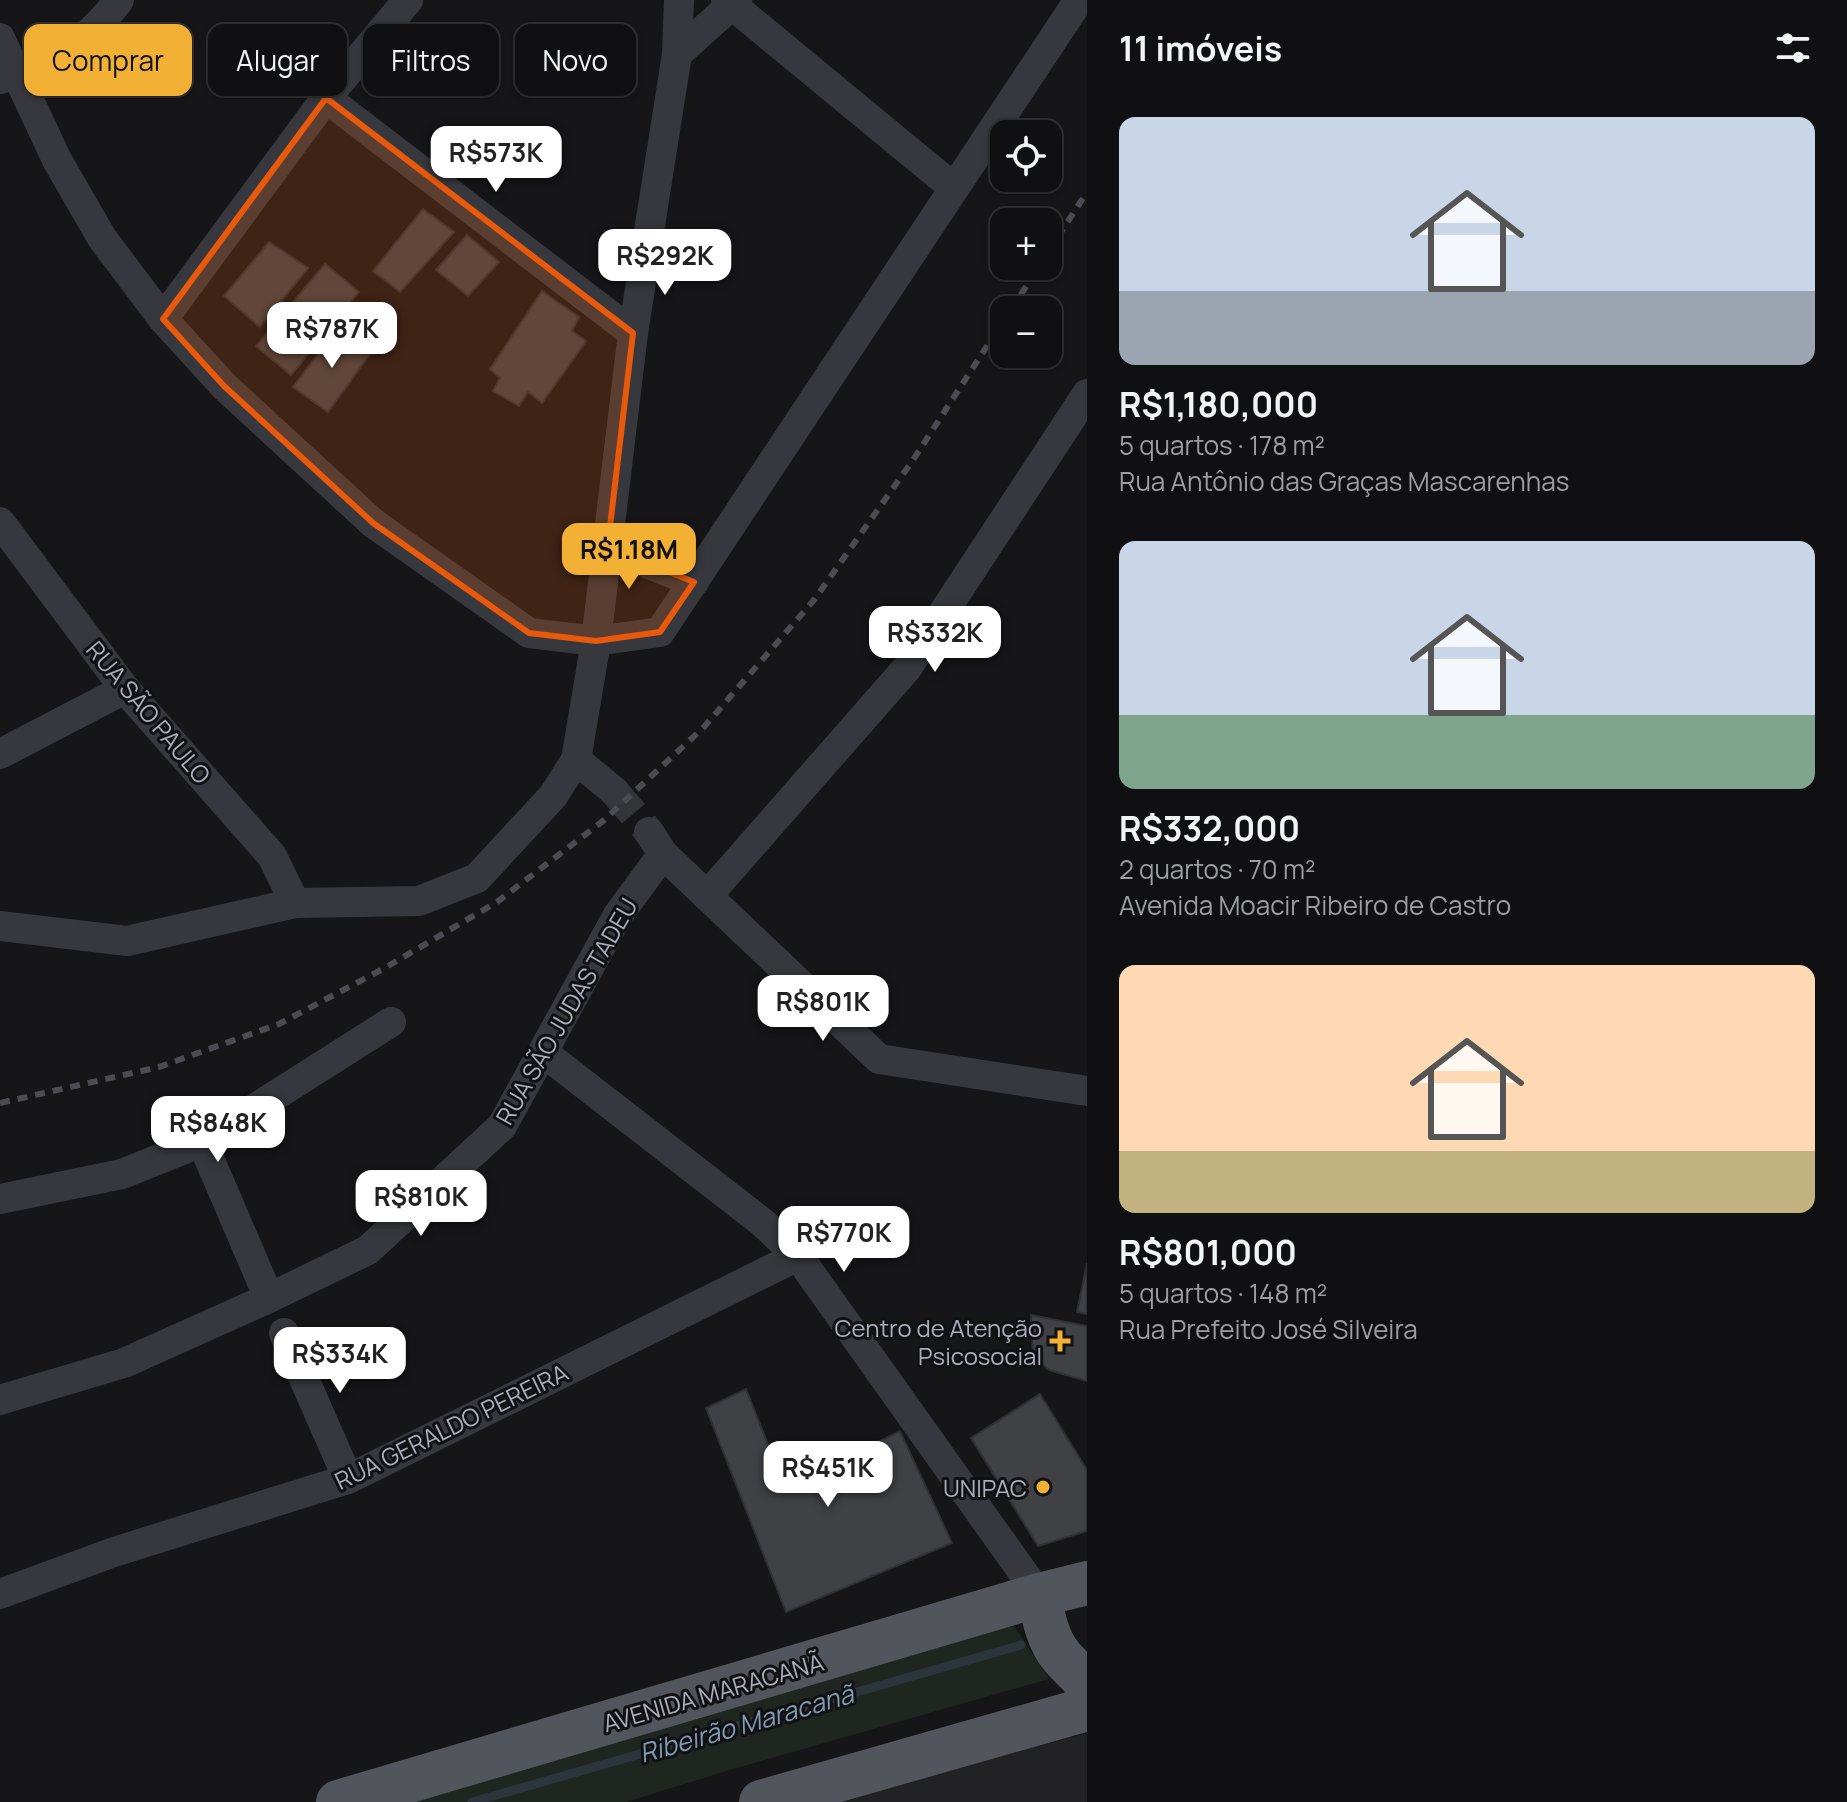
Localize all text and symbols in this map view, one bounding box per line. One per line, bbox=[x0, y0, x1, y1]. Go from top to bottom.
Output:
chip: Comprar bbox=[24, 24, 192, 96]
chip: Alugar bbox=[208, 24, 347, 96]
chip: Filtros bbox=[363, 24, 499, 96]
chip: Novo bbox=[515, 24, 636, 96]
text: 11 imóveis bbox=[1119, 25, 1282, 71]
icon: filters bbox=[1771, 26, 1815, 70]
map controls bbox=[990, 120, 1062, 368]
button: locate bbox=[990, 120, 1062, 192]
pin: R$573K bbox=[431, 126, 561, 194]
text: R$573K bbox=[449, 134, 543, 170]
icon: home bbox=[1395, 169, 1539, 313]
button: + bbox=[990, 208, 1062, 280]
pin: R$292K bbox=[600, 229, 730, 297]
text: R$292K bbox=[616, 237, 714, 273]
button: − bbox=[990, 296, 1062, 368]
pin: R$787K bbox=[267, 302, 397, 370]
text: R$787K bbox=[285, 310, 379, 346]
text: R$1,180,000 bbox=[1119, 381, 1318, 427]
text: 5 quartos · 178 m² bbox=[1119, 427, 1325, 463]
text: Rua Antônio das Graças Mascarenhas bbox=[1119, 463, 1569, 499]
pin: R$1.18M bbox=[555, 523, 703, 591]
text: R$1.18M bbox=[580, 531, 678, 567]
icon: home bbox=[1395, 593, 1539, 737]
pin: R$332K bbox=[870, 606, 1000, 674]
text: R$332K bbox=[887, 614, 983, 650]
street label: RUA SÃO PAULO bbox=[79, 634, 219, 790]
text: R$332,000 bbox=[1119, 805, 1300, 851]
text: 2 quartos · 70 m² bbox=[1119, 851, 1315, 887]
text: Avenida Moacir Ribeiro de Castro bbox=[1119, 887, 1511, 923]
street label: RUA SÃO JUDAS TADEU bbox=[488, 892, 644, 1130]
pin: R$801K bbox=[758, 975, 888, 1043]
text: R$801K bbox=[776, 983, 870, 1019]
icon: home bbox=[1395, 1017, 1539, 1161]
pin: R$848K bbox=[153, 1096, 283, 1164]
text: R$848K bbox=[169, 1104, 267, 1140]
pin: R$810K bbox=[356, 1170, 486, 1238]
text: R$810K bbox=[374, 1178, 468, 1214]
pin: R$770K bbox=[779, 1206, 909, 1274]
text: R$770K bbox=[796, 1214, 892, 1250]
text: R$801,000 bbox=[1119, 1229, 1297, 1275]
text: 5 quartos · 148 m² bbox=[1119, 1275, 1327, 1311]
place label: Centro de Atenção Psicosocial bbox=[834, 1311, 1042, 1372]
text: Rua Prefeito José Silveira bbox=[1119, 1311, 1418, 1347]
pin: R$334K bbox=[275, 1327, 405, 1395]
marker: Centro de Atenção Psicosocial bbox=[1049, 1330, 1071, 1352]
text: R$334K bbox=[292, 1335, 388, 1371]
street label: RUA GERALDO PEREIRA bbox=[329, 1355, 573, 1497]
pin: R$451K bbox=[763, 1441, 893, 1509]
text: R$451K bbox=[782, 1449, 874, 1485]
place label: UNIPAC bbox=[943, 1471, 1027, 1504]
marker: UNIPAC bbox=[1034, 1478, 1052, 1496]
street label: AVENIDA MARACANÃ bbox=[599, 1645, 827, 1739]
water label: Ribeirão Maracanã bbox=[635, 1675, 860, 1771]

